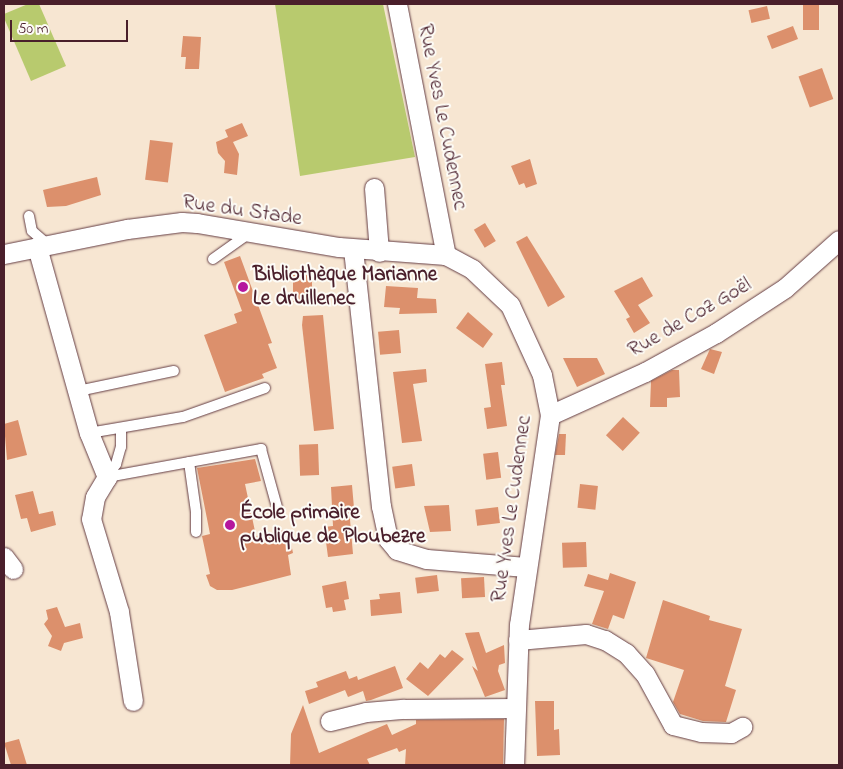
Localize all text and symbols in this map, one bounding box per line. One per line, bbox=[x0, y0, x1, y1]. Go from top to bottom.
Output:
scale bar bbox=[12, 10, 130, 42]
text: 50 m bbox=[18, 18, 48, 40]
street label: Rue Yves Le Cudennec bbox=[412, 22, 472, 212]
street label: Rue du Stade bbox=[181, 190, 303, 232]
place label: Bibliothèque Marianne Le druillenec bbox=[253, 262, 437, 312]
street label: Rue de Coz Goël bbox=[624, 273, 756, 363]
marker: Bibliothèque Marianne Le druillenec bbox=[237, 281, 249, 293]
street label: Rue Yves Le Cudennec bbox=[486, 414, 538, 604]
place label: École primaire publique de Ploubezre bbox=[240, 500, 425, 550]
marker: École primaire publique de Ploubezre bbox=[224, 519, 236, 531]

